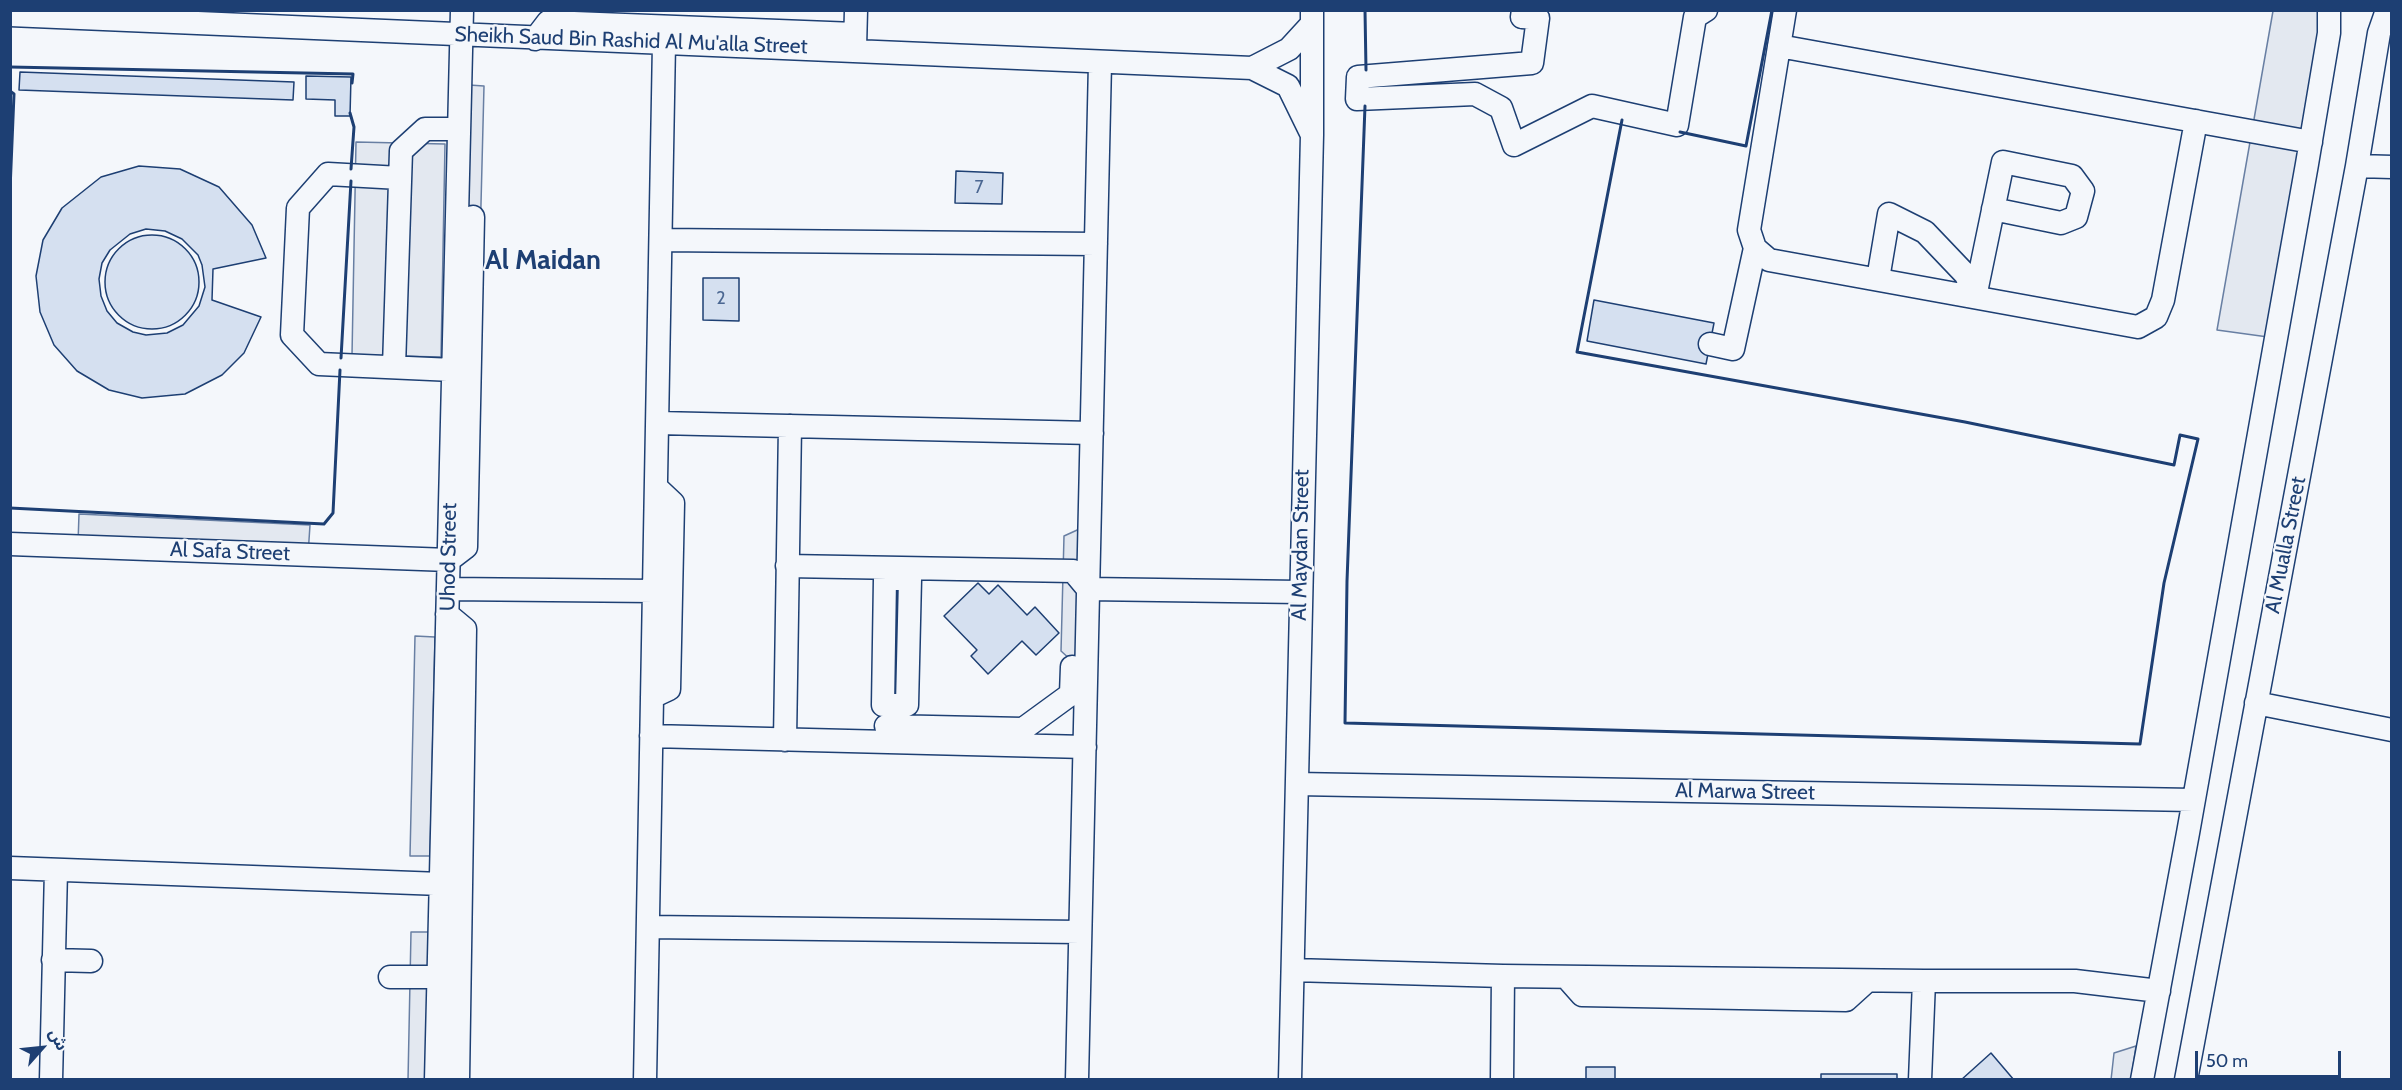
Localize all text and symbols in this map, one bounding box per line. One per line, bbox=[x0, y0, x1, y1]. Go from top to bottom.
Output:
street label: Sheikh Saud Bin Rashid Al Mu'alla Street bbox=[454, 22, 808, 60]
house number: 7 bbox=[974, 177, 984, 199]
district label: Al Maidan bbox=[485, 245, 601, 277]
house number: 2 bbox=[716, 288, 726, 310]
street label: Al Maydan Street bbox=[1287, 469, 1315, 621]
street label: Al Mualla Street bbox=[2260, 474, 2312, 616]
street label: Uhod Street bbox=[435, 503, 463, 611]
street label: Al Safa Street bbox=[169, 537, 291, 567]
street label: Al Marwa Street bbox=[1675, 778, 1815, 806]
north arrow bbox=[12, 1018, 72, 1078]
text: ش bbox=[45, 1026, 72, 1054]
scale bar bbox=[2198, 1039, 2344, 1077]
text: 50 m bbox=[2206, 1050, 2248, 1072]

